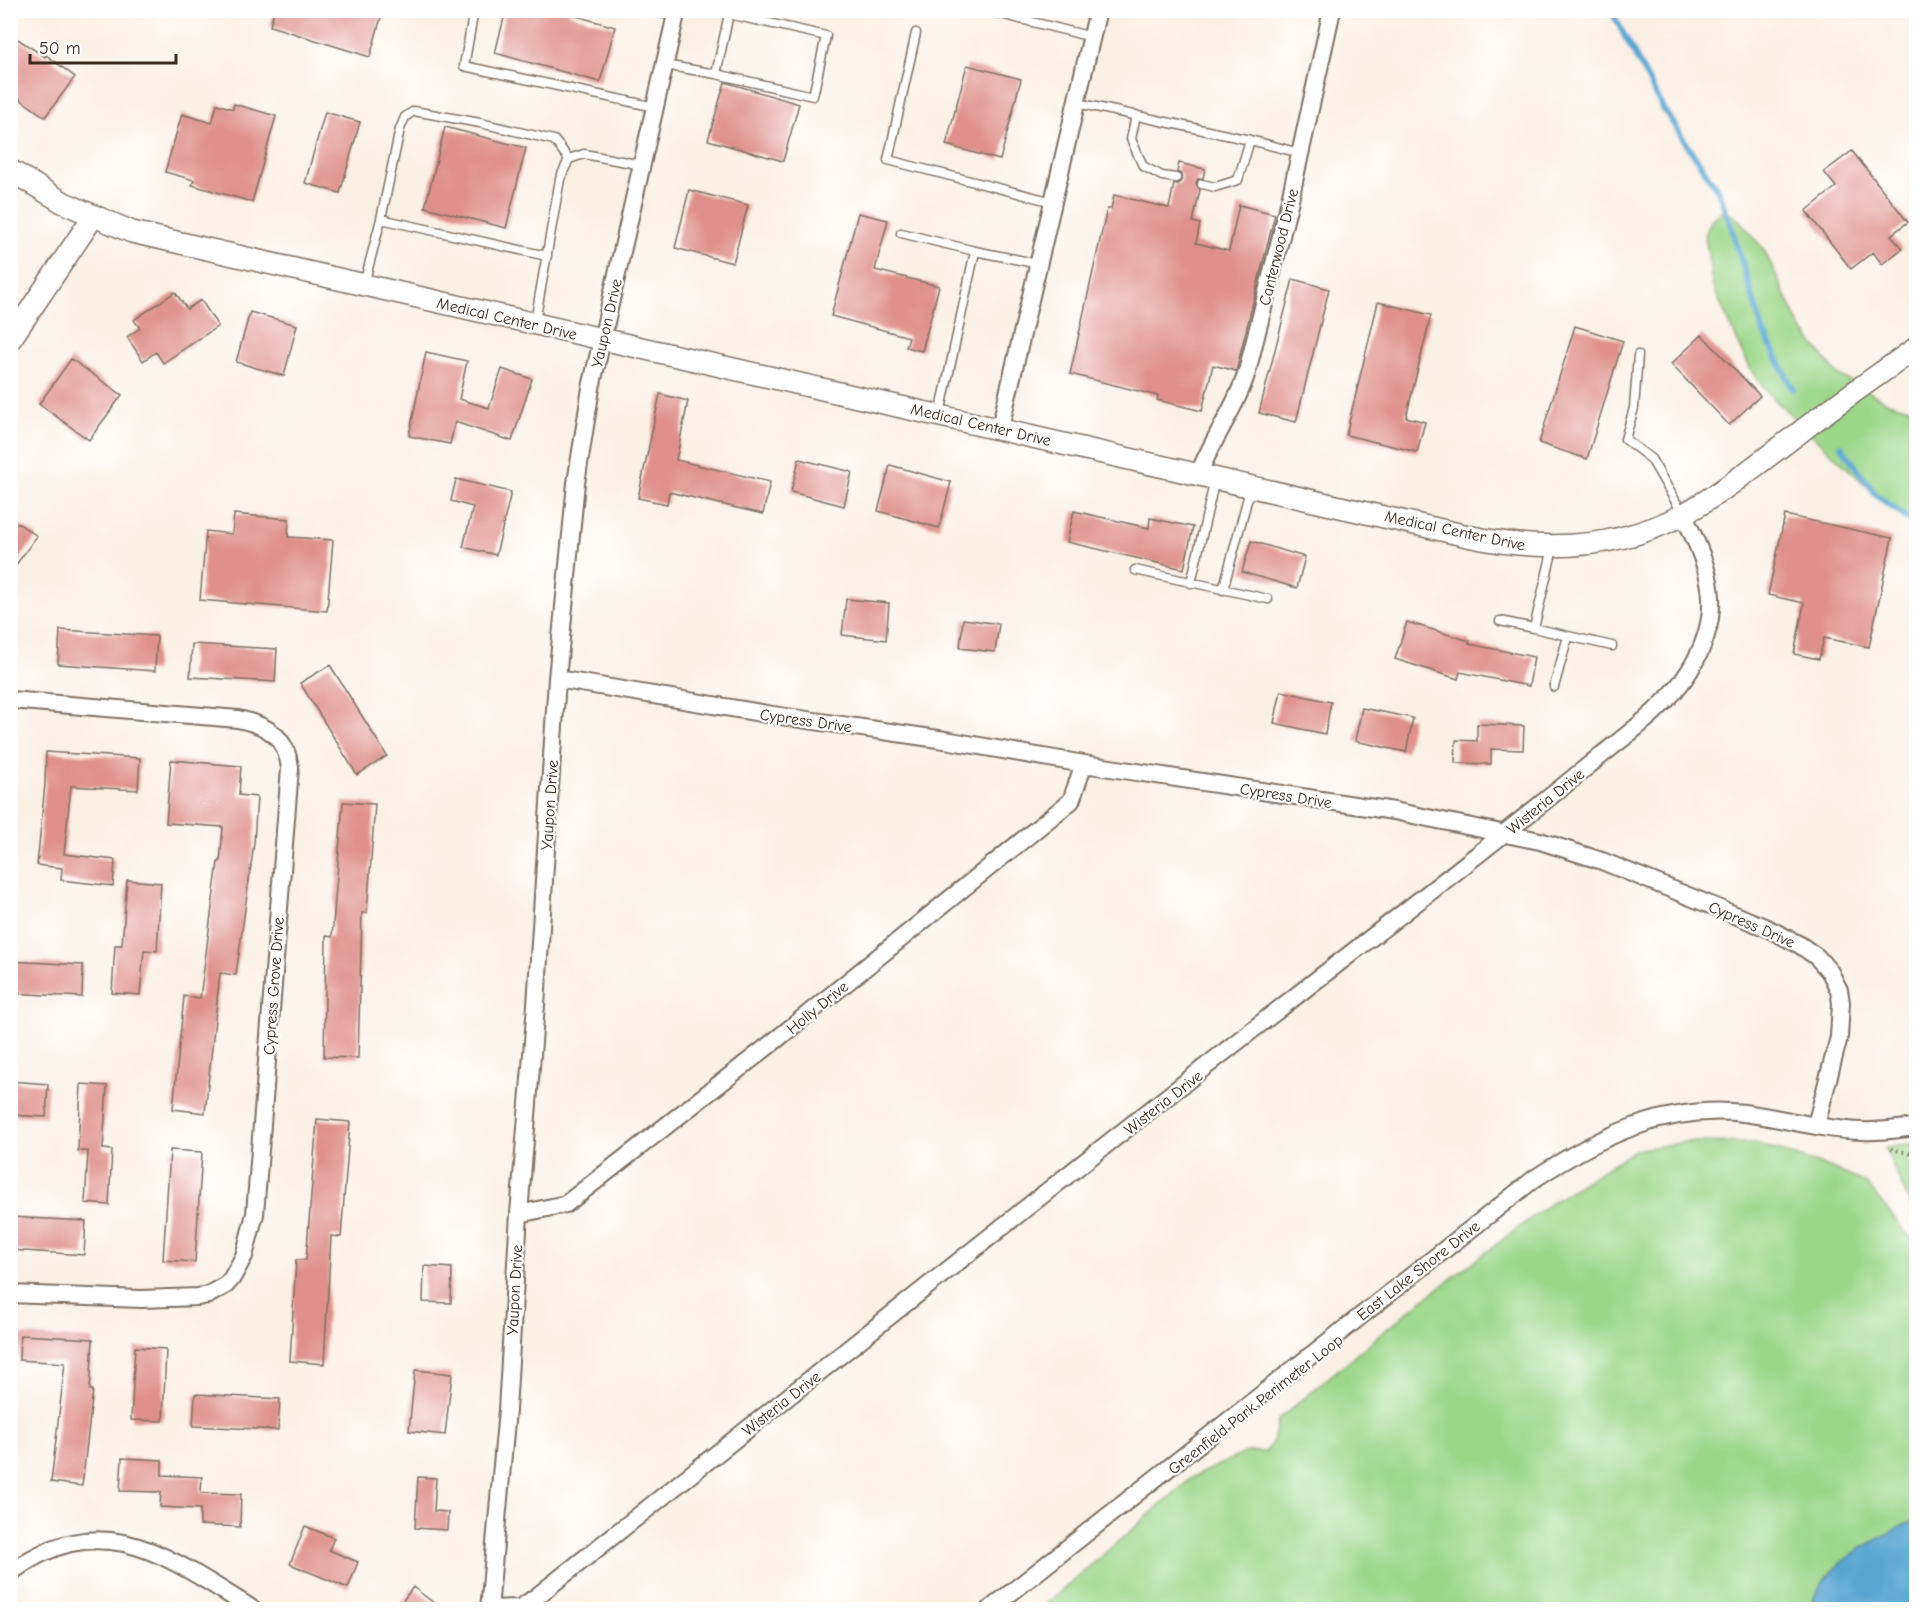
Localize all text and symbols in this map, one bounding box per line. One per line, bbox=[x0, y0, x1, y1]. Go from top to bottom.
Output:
scale bar bbox=[30, 27, 176, 65]
text: 50 m bbox=[39, 38, 81, 59]
street label: Canterwood Drive bbox=[1256, 187, 1302, 308]
street label: Yaupon Drive bbox=[588, 277, 626, 369]
street label: Medical Center Drive bbox=[435, 294, 579, 344]
street label: Medical Center Drive bbox=[909, 400, 1053, 450]
street label: Medical Center Drive bbox=[1383, 507, 1527, 555]
street label: Cypress Drive bbox=[759, 706, 853, 736]
street label: Yaupon Drive bbox=[538, 759, 562, 851]
street label: Wisteria Drive bbox=[1503, 765, 1588, 838]
street label: Cypress Drive bbox=[1239, 780, 1333, 812]
street label: Cypress Drive bbox=[1706, 898, 1798, 952]
street label: Cypress Grove Drive bbox=[260, 917, 288, 1056]
street label: Holly Drive bbox=[783, 978, 852, 1038]
street label: Wisteria Drive bbox=[1121, 1067, 1206, 1139]
street label: East Lake Shore Drive bbox=[1354, 1217, 1484, 1324]
street label: Yaupon Drive bbox=[504, 1244, 526, 1336]
street label: Greenfield Park Perimeter Loop bbox=[1165, 1331, 1346, 1478]
street label: Wisteria Drive bbox=[739, 1368, 824, 1440]

